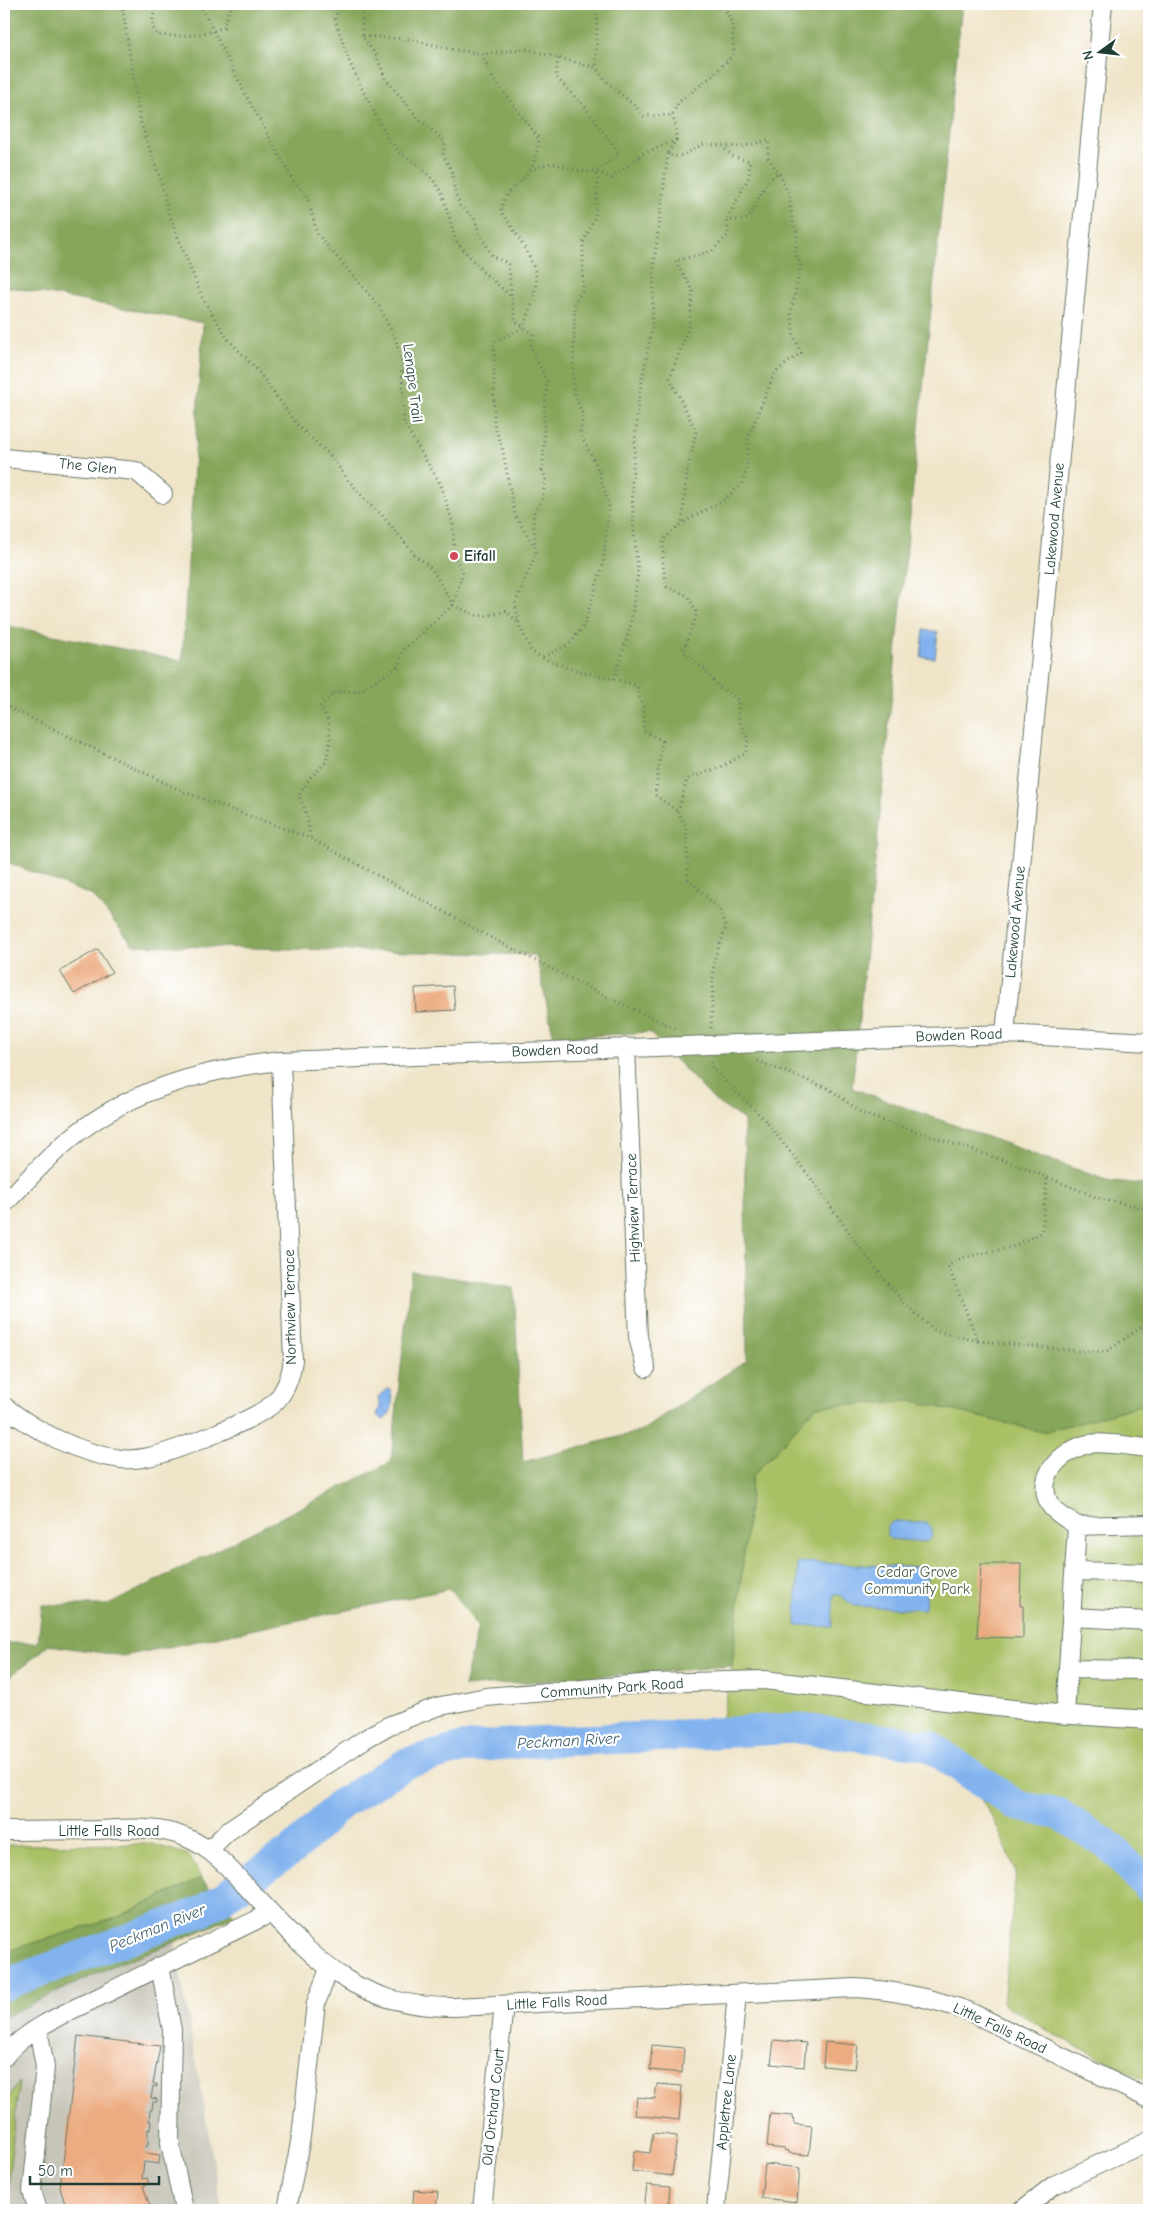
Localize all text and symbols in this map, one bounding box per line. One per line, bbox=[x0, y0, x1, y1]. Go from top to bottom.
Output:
north arrow bbox=[1076, 28, 1126, 78]
text: N bbox=[1079, 49, 1097, 62]
street label: Lenape Trail bbox=[399, 343, 427, 423]
street label: The Glen bbox=[58, 454, 118, 478]
street label: Lakewood Avenue bbox=[1040, 462, 1068, 576]
place label: Eifall bbox=[464, 547, 496, 565]
marker: Eifall bbox=[448, 550, 460, 562]
street label: Lakewood Avenue bbox=[1001, 865, 1029, 979]
street label: Bowden Road bbox=[915, 1024, 1003, 1046]
street label: Bowden Road bbox=[511, 1039, 599, 1061]
street label: Highview Terrace bbox=[622, 1152, 644, 1263]
street label: Northview Terrace bbox=[280, 1249, 300, 1365]
park label: Cedar Grove Community Park bbox=[864, 1563, 971, 1598]
street label: Community Park Road bbox=[540, 1674, 684, 1702]
water label: Peckman River bbox=[516, 1729, 620, 1753]
street label: Little Falls Road bbox=[58, 1822, 160, 1840]
water label: Peckman River bbox=[107, 1900, 209, 1955]
street label: Little Falls Road bbox=[506, 1990, 608, 2014]
street label: Little Falls Road bbox=[950, 1998, 1050, 2058]
street label: Old Orchard Court bbox=[478, 2047, 508, 2166]
street label: Appletree Lane bbox=[712, 2053, 740, 2151]
scale bar bbox=[30, 2154, 159, 2186]
text: 50 m bbox=[38, 2162, 73, 2180]

